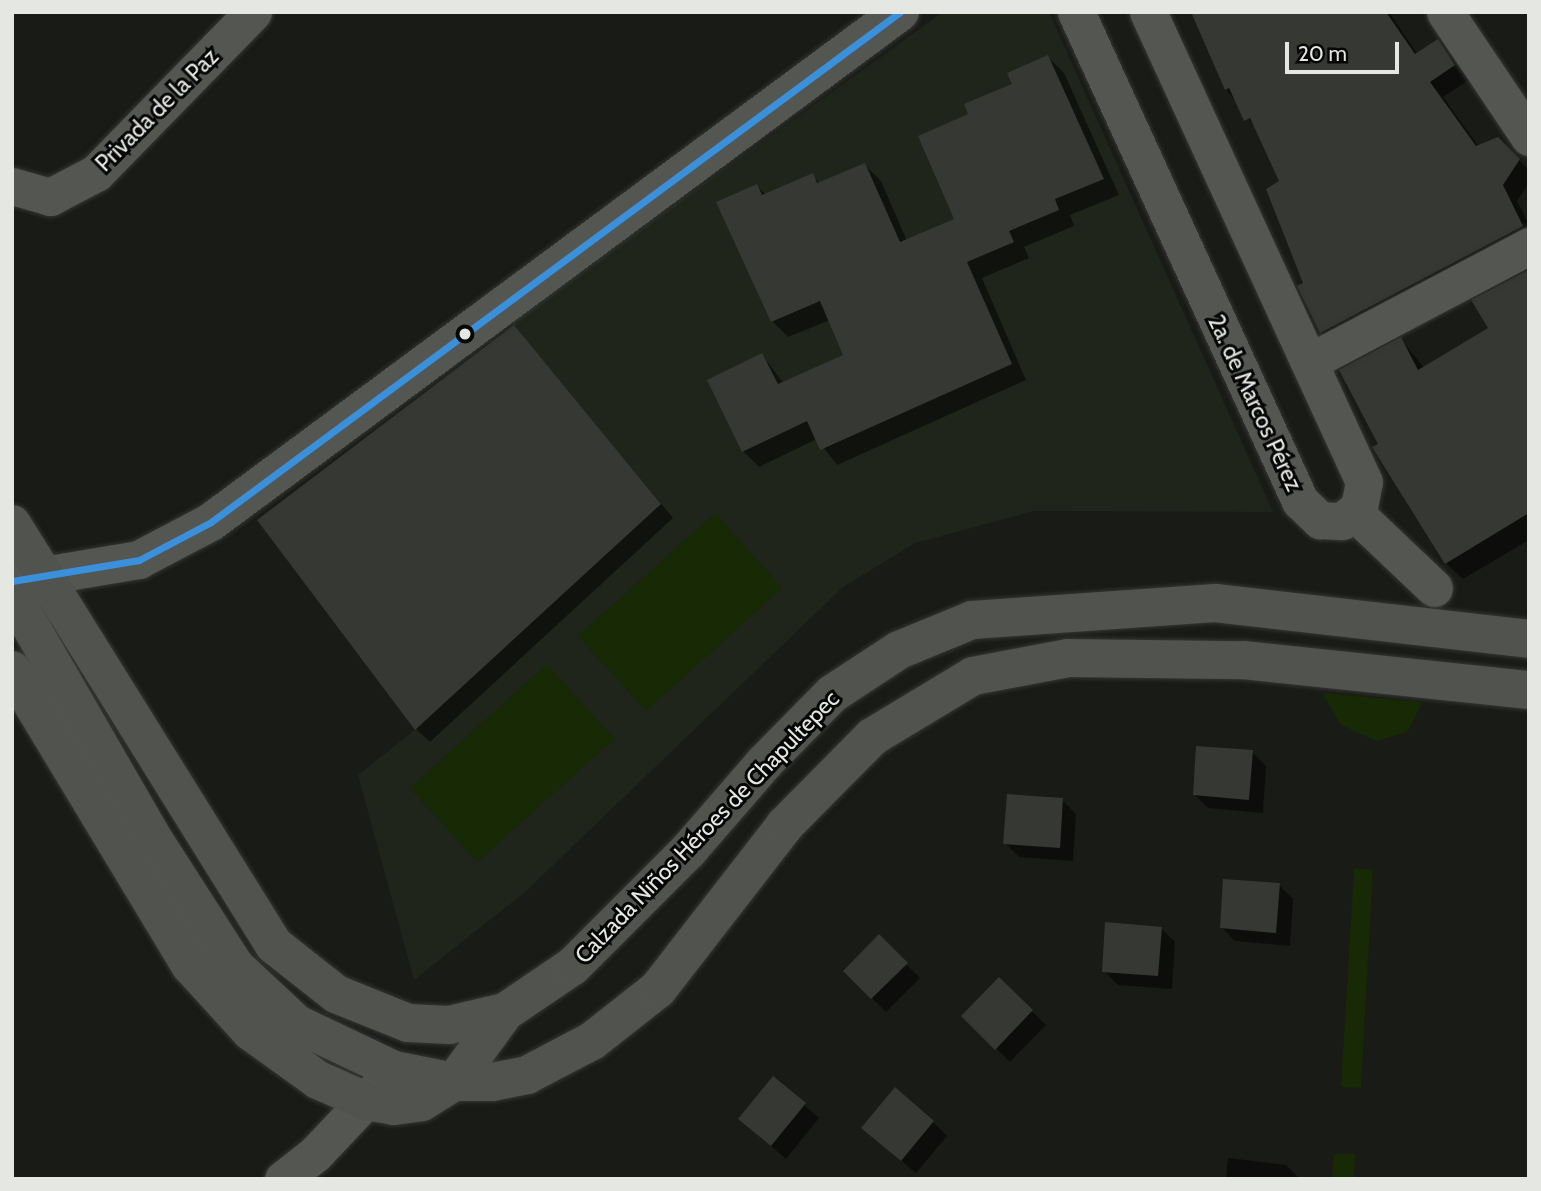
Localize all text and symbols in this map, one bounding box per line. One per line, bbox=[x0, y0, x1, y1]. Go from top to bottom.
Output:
scale bar bbox=[1289, 28, 1403, 72]
text: 20 m bbox=[1298, 41, 1347, 66]
street label: Privada de la Paz bbox=[90, 43, 224, 177]
street label: 2a. de Marcos Pérez bbox=[1202, 311, 1308, 495]
unlabelled marker bbox=[458, 327, 472, 341]
street label: Calzada Niños Héroes de Chapultepec bbox=[569, 685, 845, 969]

